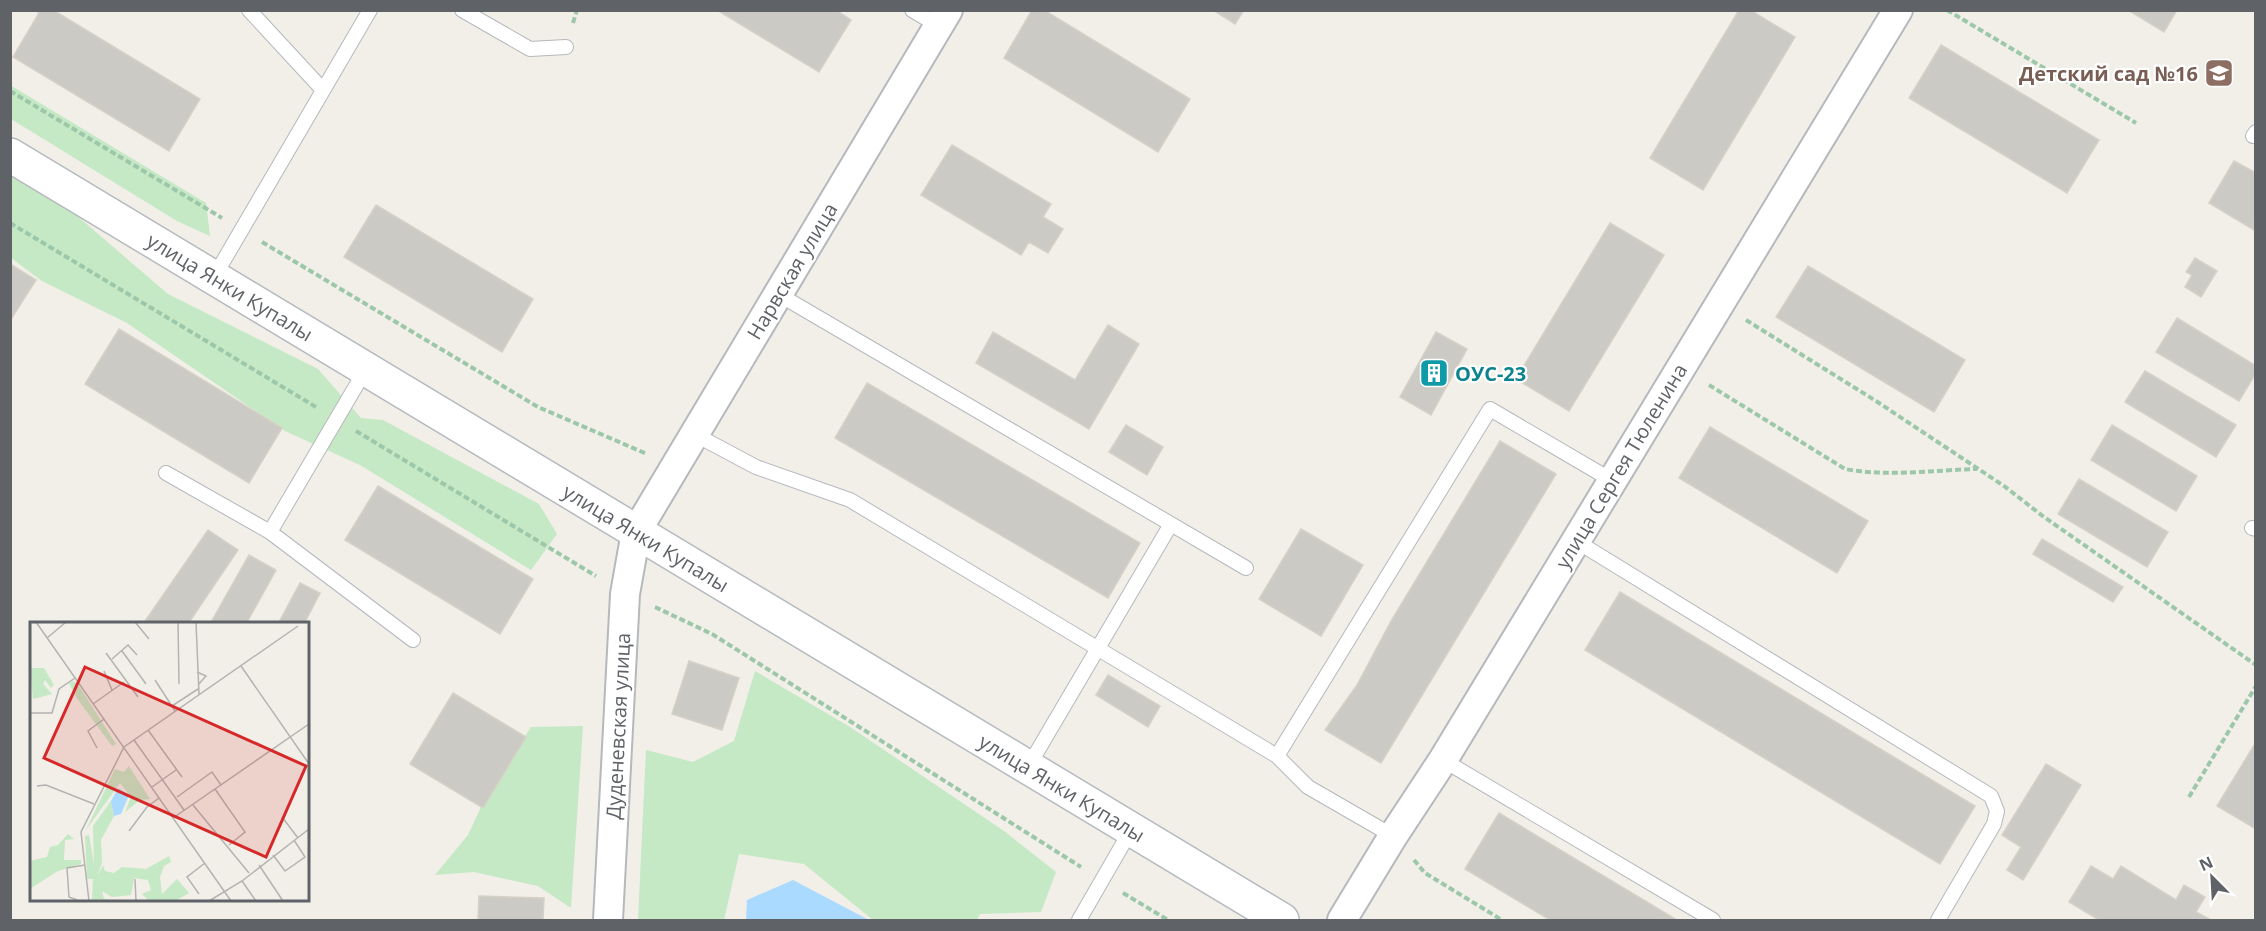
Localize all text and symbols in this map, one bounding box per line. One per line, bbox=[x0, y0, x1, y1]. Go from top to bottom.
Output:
school or university icon: Детский сад №16 bbox=[2203, 57, 2235, 89]
place label: Детский сад №16 bbox=[2019, 60, 2198, 87]
street label: Нарвская улица bbox=[741, 198, 843, 344]
street label: улица Янки Купалы bbox=[142, 227, 318, 347]
building icon: ОУС-23 bbox=[1418, 357, 1450, 389]
street label: улица Сергея Тюленина bbox=[1549, 358, 1693, 574]
place label: ОУС-23 bbox=[1455, 360, 1526, 387]
street label: улица Янки Купалы bbox=[558, 478, 734, 598]
inset map bbox=[30, 622, 309, 901]
street label: Дуденевская улица bbox=[600, 632, 636, 820]
street label: улица Янки Купалы bbox=[974, 728, 1150, 848]
north arrow bbox=[2182, 847, 2242, 907]
text: N bbox=[2195, 851, 2216, 876]

